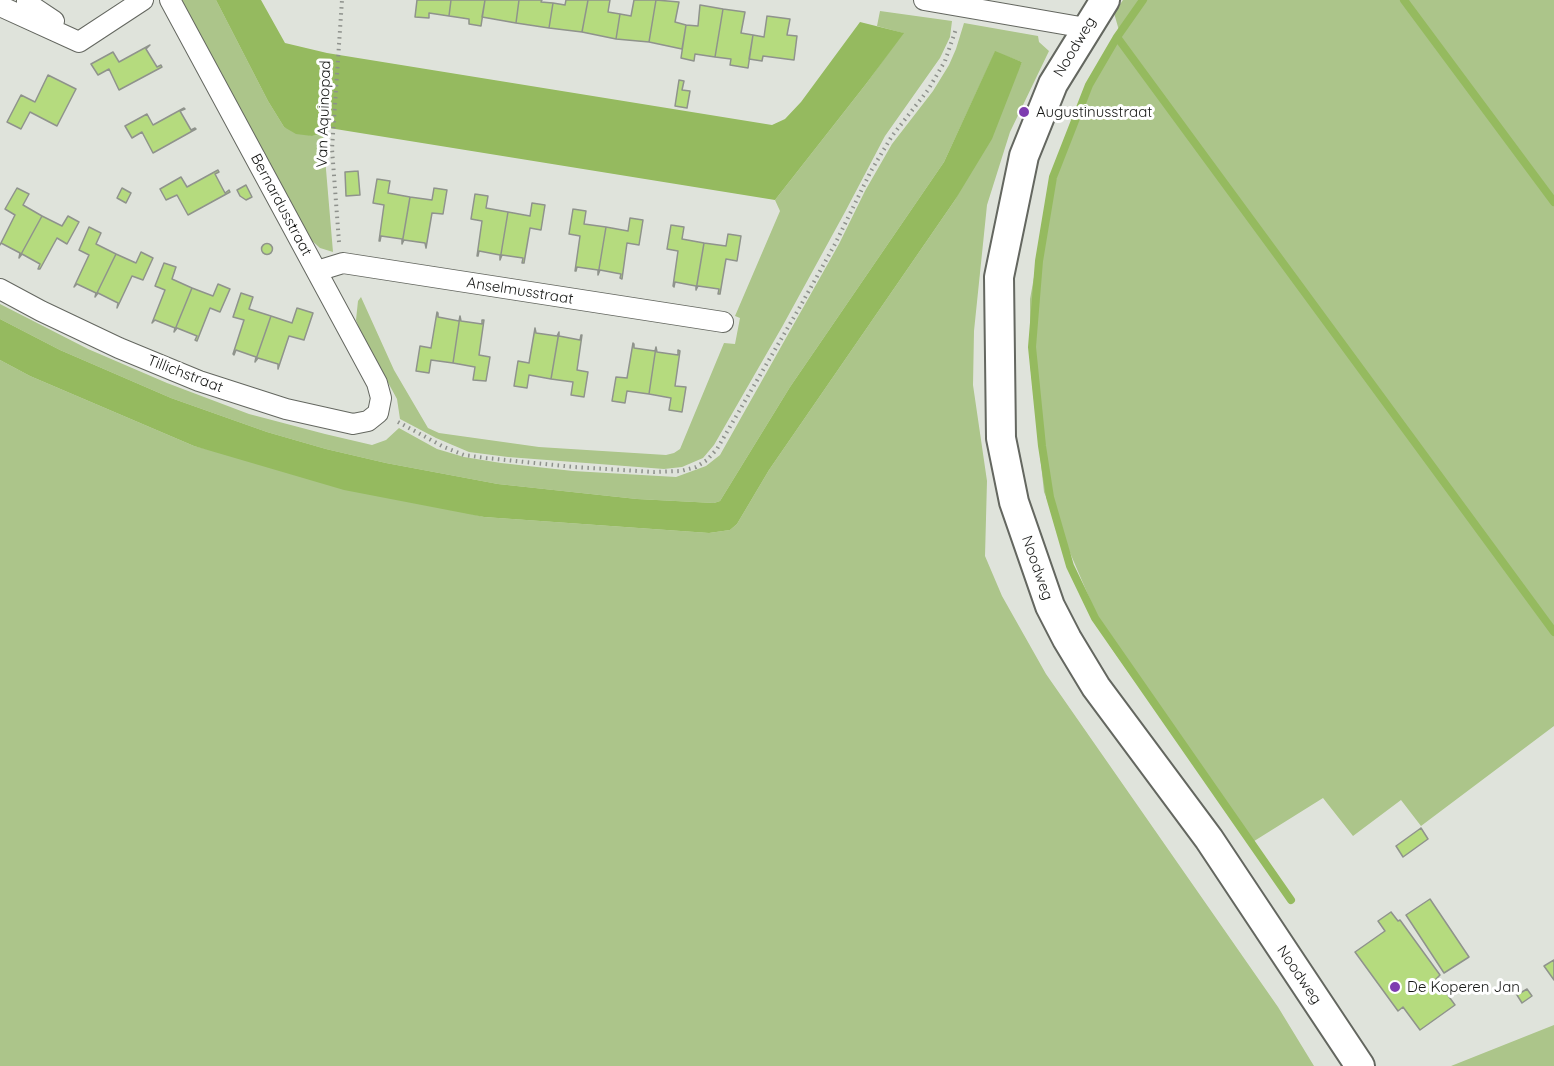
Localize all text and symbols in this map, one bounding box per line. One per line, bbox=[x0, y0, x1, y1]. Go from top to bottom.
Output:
street label: Noodweg bbox=[1050, 14, 1100, 80]
street label: Van Aquinopad bbox=[313, 60, 335, 168]
place label: Augustinusstraat bbox=[1036, 103, 1152, 121]
marker: Augustinusstraat bbox=[1017, 105, 1031, 119]
street label: Bernardusstraat bbox=[246, 151, 316, 259]
street label: Anselmusstraat bbox=[465, 274, 575, 308]
street label: Tillichstraat bbox=[145, 351, 225, 397]
street label: Noodweg bbox=[1018, 533, 1056, 603]
street label: Noodweg bbox=[1273, 942, 1325, 1008]
place label: De Koperen Jan bbox=[1407, 978, 1520, 996]
marker: De Koperen Jan bbox=[1388, 980, 1402, 994]

